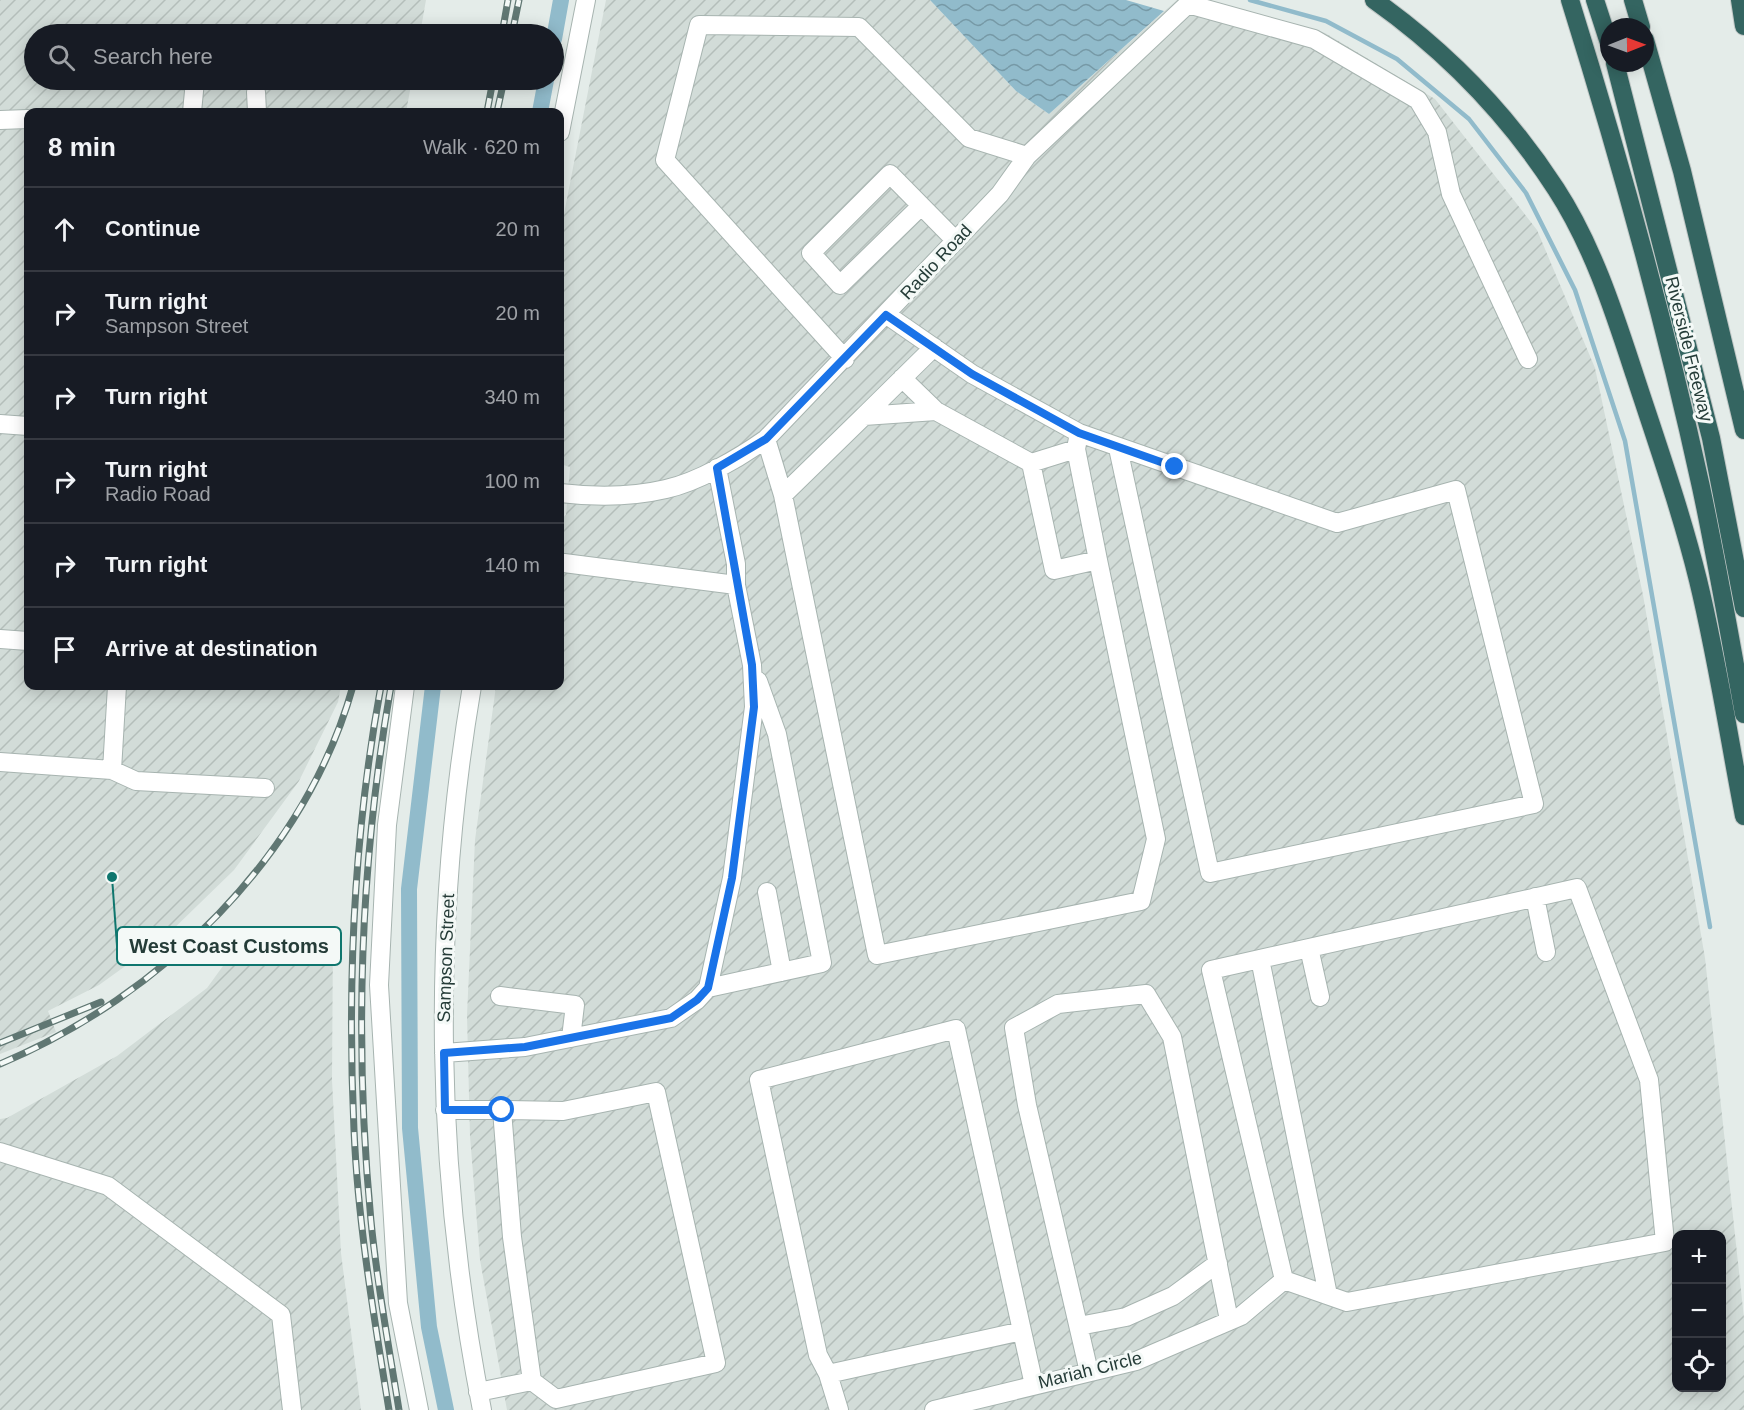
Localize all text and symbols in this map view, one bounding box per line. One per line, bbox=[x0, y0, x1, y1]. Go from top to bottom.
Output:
north arrow bbox=[1600, 18, 1654, 72]
search box bbox=[24, 24, 564, 90]
icon: search bbox=[45, 41, 78, 74]
text: Search here bbox=[93, 44, 213, 69]
text: 8 min bbox=[48, 132, 116, 162]
text: Walk · 620 m bbox=[423, 136, 540, 158]
icon: ahead bbox=[48, 213, 81, 246]
text: Continue bbox=[105, 216, 200, 241]
text: 20 m bbox=[496, 218, 540, 240]
street label: Radio Road bbox=[896, 220, 976, 304]
street label: Riverside Freeway bbox=[1661, 274, 1717, 424]
text: Turn right bbox=[105, 289, 207, 314]
icon: right bbox=[48, 297, 81, 330]
text: 20 m bbox=[496, 302, 540, 324]
text: Sampson Street bbox=[105, 315, 248, 337]
icon: right bbox=[48, 381, 81, 414]
text: Turn right bbox=[105, 384, 207, 409]
text: 340 m bbox=[484, 386, 540, 408]
route end bbox=[1161, 453, 1187, 479]
text: Turn right bbox=[105, 457, 207, 482]
icon: right bbox=[48, 465, 81, 498]
text: 100 m bbox=[484, 470, 540, 492]
text: Radio Road bbox=[105, 483, 211, 505]
icon: right bbox=[48, 549, 81, 582]
text: Turn right bbox=[105, 552, 207, 577]
text: 140 m bbox=[484, 554, 540, 576]
icon: arrive bbox=[48, 633, 81, 666]
text: Arrive at destination bbox=[105, 636, 318, 661]
street label: Sampson Street bbox=[434, 893, 458, 1023]
callout: West Coast Customs bbox=[117, 927, 341, 965]
text: West Coast Customs bbox=[129, 935, 329, 957]
route start bbox=[488, 1096, 514, 1122]
map controls bbox=[1672, 1230, 1726, 1392]
button: + bbox=[1672, 1230, 1726, 1284]
button: − bbox=[1672, 1284, 1726, 1338]
button: locate bbox=[1672, 1338, 1726, 1392]
street label: Mariah Circle bbox=[1036, 1347, 1144, 1393]

